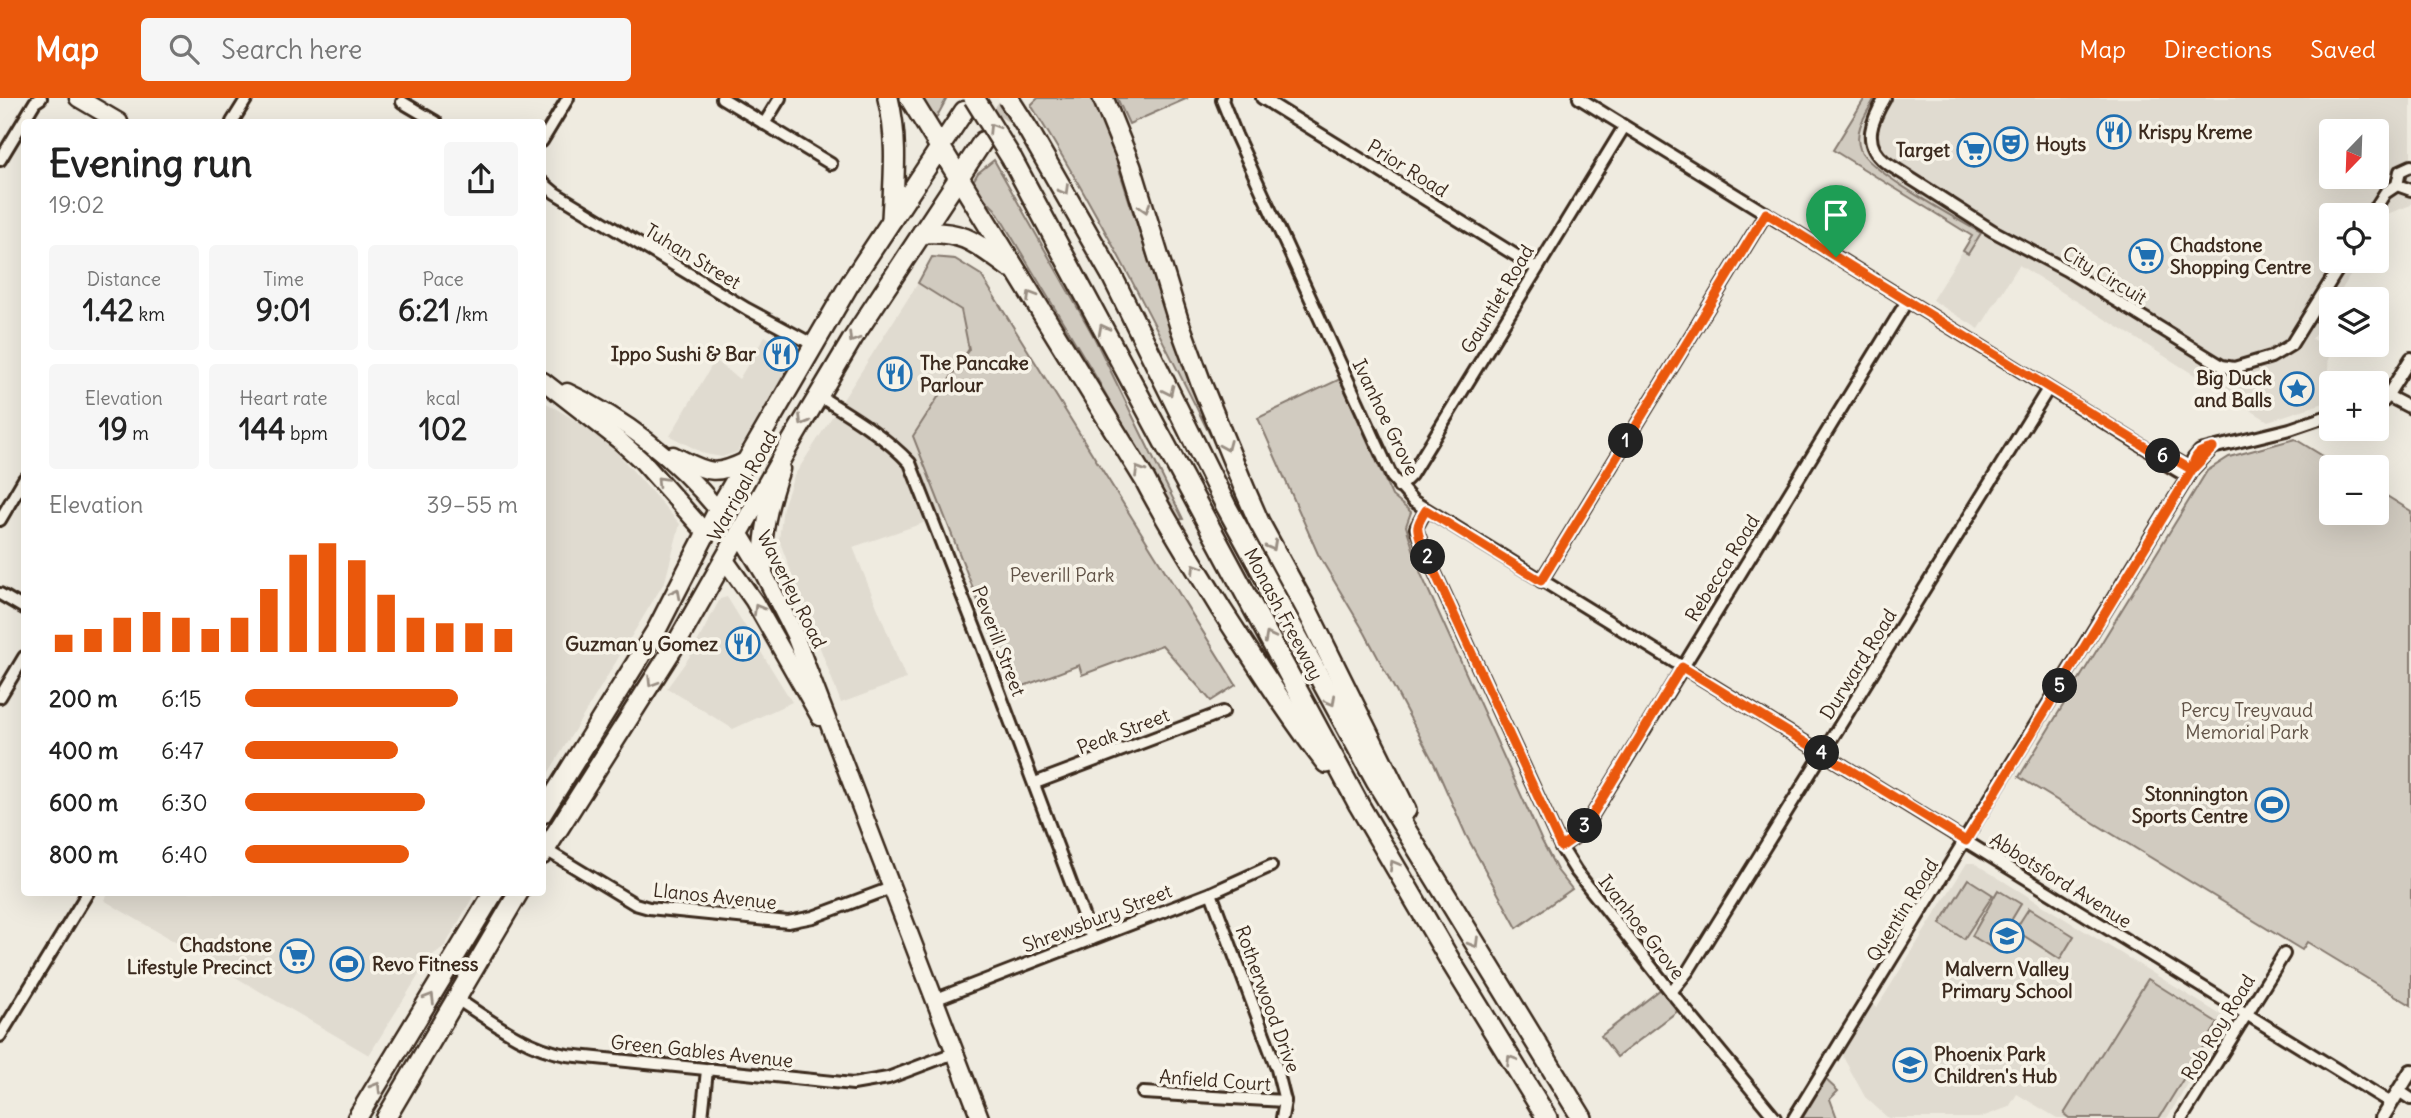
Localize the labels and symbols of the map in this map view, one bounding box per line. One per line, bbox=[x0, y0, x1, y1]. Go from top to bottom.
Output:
restaurant icon: Krispy Kreme bbox=[2095, 113, 2133, 151]
north arrow bbox=[2319, 119, 2389, 189]
place label: Krispy Kreme bbox=[2138, 120, 2253, 144]
one-way arrow bbox=[988, 123, 1001, 136]
theatre icon: Hoyts bbox=[1992, 125, 2030, 163]
supermarket icon: Target bbox=[1955, 131, 1993, 169]
place label: Hoyts bbox=[2036, 132, 2087, 156]
street label: Prior Road bbox=[1363, 134, 1453, 202]
place label: Target bbox=[1896, 138, 1951, 162]
one-way arrow bbox=[1056, 182, 1069, 195]
pin bbox=[1806, 185, 1866, 257]
one-way arrow bbox=[1136, 201, 1151, 213]
street label: Tuhan Street bbox=[641, 218, 745, 294]
place label: Chadstone Shopping Centre bbox=[2170, 233, 2311, 279]
supermarket icon: Chadstone Shopping Centre bbox=[2127, 237, 2165, 275]
street label: Gauntlet Road bbox=[1455, 240, 1539, 358]
street label: City Circuit bbox=[2058, 240, 2152, 310]
one-way arrow bbox=[1026, 291, 1039, 304]
one-way arrow bbox=[1098, 324, 1111, 336]
one-way arrow bbox=[849, 331, 862, 344]
restaurant icon: Ippo Sushi & Bar bbox=[762, 335, 800, 373]
place label: Ippo Sushi & Bar bbox=[611, 342, 756, 366]
place label: The Pancake Parlour bbox=[920, 351, 1029, 397]
restaurant icon: The Pancake Parlour bbox=[876, 355, 914, 393]
street label: Ivanhoe Grove bbox=[1348, 355, 1424, 479]
place label: Big Duck and Balls bbox=[2194, 366, 2272, 412]
place icon: Big Duck and Balls bbox=[2278, 370, 2316, 408]
one-way arrow bbox=[1161, 384, 1175, 396]
one-way arrow bbox=[799, 414, 812, 427]
pin: 1 bbox=[1608, 424, 1644, 458]
street label: Warrigal Road bbox=[702, 427, 782, 545]
one-way arrow bbox=[1218, 438, 1232, 451]
pin: 6 bbox=[2146, 438, 2180, 474]
one-way arrow bbox=[1134, 465, 1147, 478]
one-way arrow bbox=[657, 476, 670, 489]
street label: Rebecca Road bbox=[1680, 510, 1764, 626]
street label: Waverley Road bbox=[752, 526, 832, 652]
one-way arrow bbox=[1264, 539, 1277, 552]
pin: 2 bbox=[1410, 540, 1446, 574]
street label: Monash Freeway bbox=[1239, 544, 1329, 684]
park label: Peverill Park bbox=[1010, 563, 1115, 587]
one-way arrow bbox=[1191, 563, 1204, 576]
street label: Peverill Street bbox=[967, 582, 1031, 700]
one-way arrow bbox=[667, 588, 681, 600]
one-way arrow bbox=[753, 604, 766, 617]
street label: Durward Road bbox=[1814, 604, 1902, 724]
restaurant icon: Guzman y Gomez bbox=[724, 625, 762, 663]
place label: Guzman y Gomez bbox=[565, 632, 718, 656]
one-way arrow bbox=[1264, 632, 1277, 645]
pin: 5 bbox=[2042, 668, 2078, 704]
one-way arrow bbox=[648, 675, 661, 688]
one-way arrow bbox=[1323, 694, 1336, 707]
park label: Percy Treyvaud Memorial Park bbox=[2181, 698, 2313, 744]
street label: Peak Street bbox=[1074, 702, 1172, 760]
pin: 4 bbox=[1804, 736, 1840, 770]
place label: Stonnington Sports Centre bbox=[2132, 782, 2248, 828]
sports icon: Stonnington Sports Centre bbox=[2253, 786, 2291, 824]
pin: 3 bbox=[1568, 808, 1602, 844]
street label: Abbotsford Avenue bbox=[1986, 827, 2136, 933]
street label: Quentin Road bbox=[1861, 854, 1943, 966]
one-way arrow bbox=[1389, 860, 1402, 872]
street label: Ivanhoe Grove bbox=[1594, 870, 1690, 984]
street label: Llanos Avenue bbox=[652, 878, 778, 914]
street label: Shrewsbury Street bbox=[1019, 879, 1175, 957]
school or university icon: Malvern Valley Primary School bbox=[1988, 917, 2026, 955]
street label: Rotherwood Drive bbox=[1230, 922, 1306, 1076]
place label: Chadstone Lifestyle Precinct bbox=[127, 933, 273, 979]
one-way arrow bbox=[1466, 935, 1479, 948]
supermarket icon: Chadstone Lifestyle Precinct bbox=[278, 937, 316, 975]
sports icon: Revo Fitness bbox=[328, 945, 366, 983]
place label: Revo Fitness bbox=[372, 952, 479, 976]
place label: Malvern Valley Primary School bbox=[1942, 957, 2072, 1003]
street label: Rob Roy Road bbox=[2176, 970, 2260, 1084]
one-way arrow bbox=[422, 992, 435, 1005]
street label: Green Gables Avenue bbox=[610, 1029, 794, 1073]
place label: Phoenix Park Children's Hub bbox=[1934, 1042, 2057, 1088]
school or university icon: Phoenix Park Children's Hub bbox=[1891, 1046, 1929, 1084]
one-way arrow bbox=[1507, 1055, 1520, 1068]
street label: Anfield Court bbox=[1158, 1064, 1272, 1096]
one-way arrow bbox=[368, 1082, 381, 1095]

